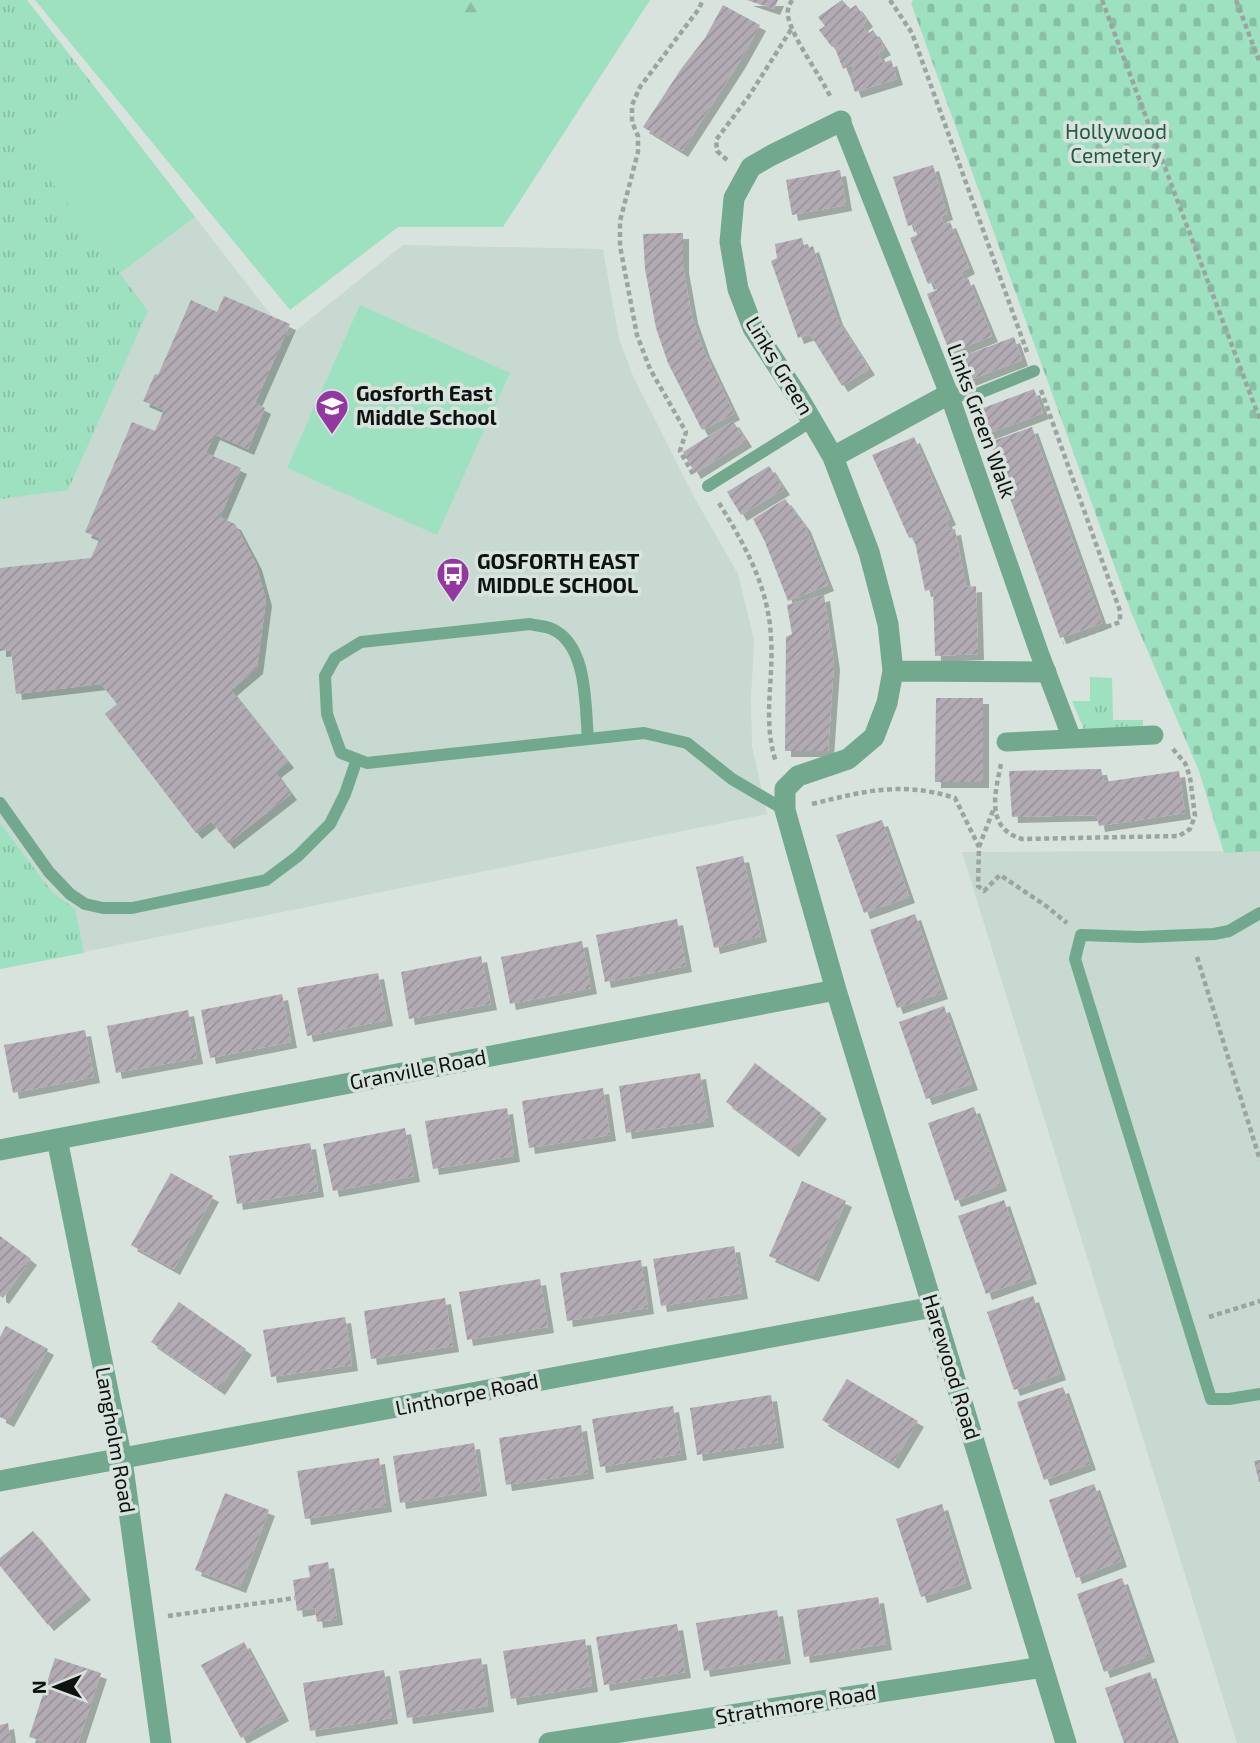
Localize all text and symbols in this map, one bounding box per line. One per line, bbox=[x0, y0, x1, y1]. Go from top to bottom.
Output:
park label: Hollywood Cemetery bbox=[1065, 118, 1167, 167]
street label: Links Green bbox=[741, 311, 819, 419]
street label: Links Green Walk bbox=[943, 340, 1022, 502]
place label: Gosforth East Middle School bbox=[356, 380, 497, 429]
school or university icon: Gosforth East Middle School bbox=[313, 387, 351, 436]
place label: GOSFORTH EAST MIDDLE SCHOOL bbox=[477, 548, 640, 597]
bus stop icon: GOSFORTH EAST MIDDLE SCHOOL bbox=[434, 555, 472, 604]
street label: Granville Road bbox=[347, 1043, 488, 1094]
street label: Harewood Road bbox=[918, 1291, 986, 1442]
street label: Langholm Road bbox=[91, 1365, 142, 1515]
street label: Linthorpe Road bbox=[393, 1367, 540, 1420]
north arrow bbox=[21, 1652, 91, 1722]
street label: Strathmore Road bbox=[714, 1678, 878, 1729]
text: N bbox=[27, 1680, 50, 1694]

